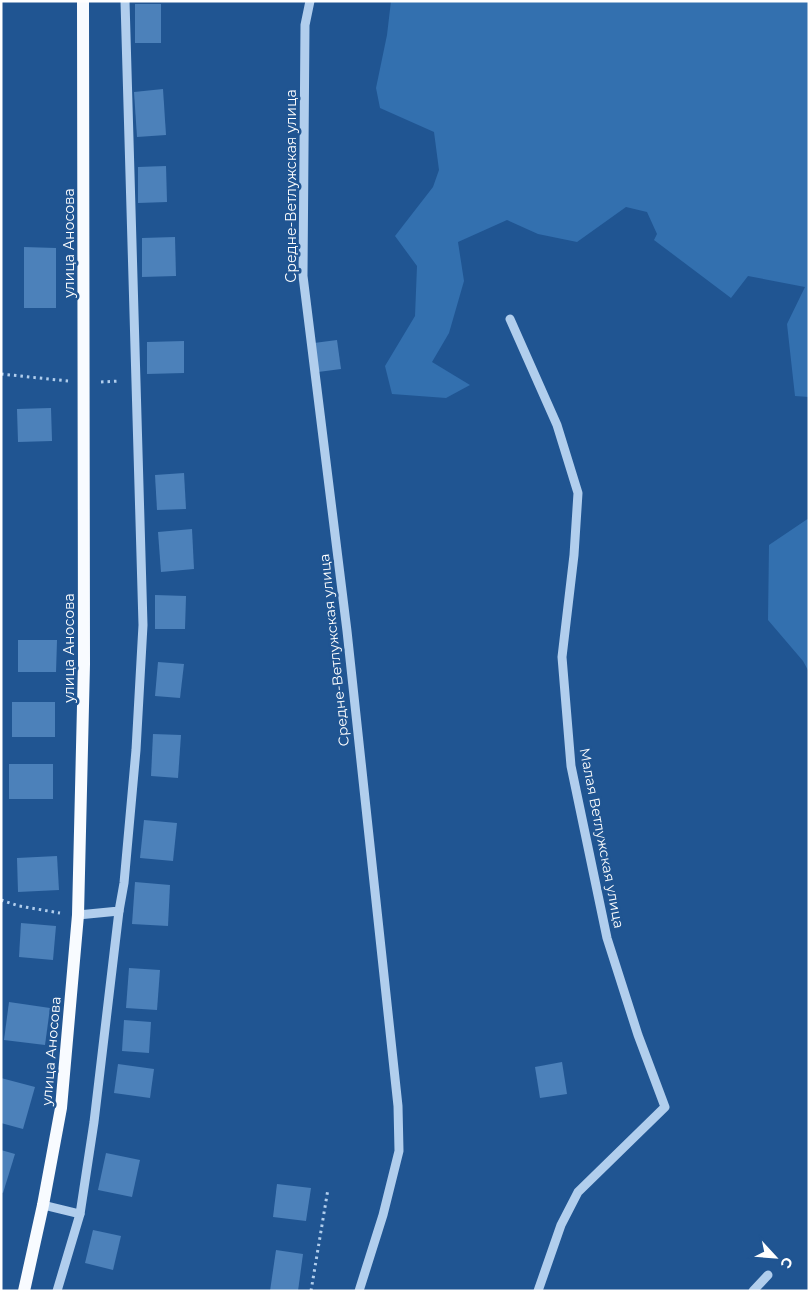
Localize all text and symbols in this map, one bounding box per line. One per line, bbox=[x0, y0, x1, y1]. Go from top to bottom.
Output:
street label: Средне-Ветлужская улица bbox=[282, 89, 300, 283]
street label: улица Аносова bbox=[60, 188, 78, 299]
street label: Средне-Ветлужская улица bbox=[315, 553, 353, 747]
street label: улица Аносова bbox=[60, 593, 78, 704]
street label: Малая Ветлужская улица bbox=[576, 746, 628, 930]
street label: улица Аносова bbox=[37, 996, 65, 1107]
north arrow bbox=[750, 1232, 800, 1282]
text: С bbox=[776, 1254, 797, 1271]

